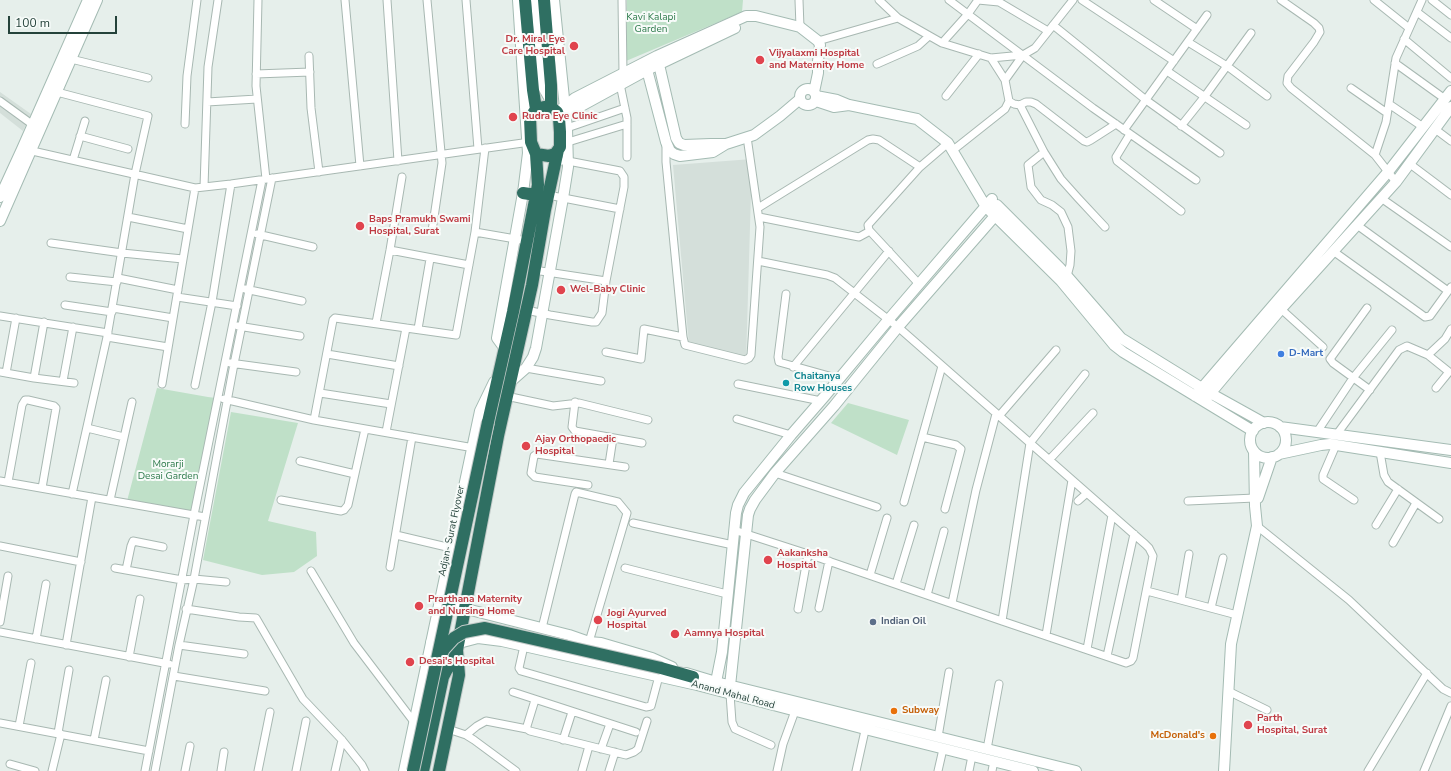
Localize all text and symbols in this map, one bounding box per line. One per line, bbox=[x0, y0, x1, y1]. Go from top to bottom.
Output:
scale bar bbox=[10, 8, 119, 34]
park label: Kavi Kalapi Garden bbox=[626, 12, 676, 36]
text: 100 m bbox=[15, 15, 50, 31]
place label: Dr. Miral Eye Care Hospital bbox=[502, 34, 565, 58]
marker: Dr. Miral Eye Care Hospital bbox=[568, 40, 580, 52]
place label: Vijyalaxmi Hospital and Maternity Home bbox=[769, 48, 864, 72]
marker: Vijyalaxmi Hospital and Maternity Home bbox=[754, 54, 766, 66]
marker: Rudra Eye Clinic bbox=[507, 111, 519, 123]
place label: Rudra Eye Clinic bbox=[522, 111, 598, 123]
place label: Baps Pramukh Swami Hospital, Surat bbox=[369, 214, 471, 238]
marker: Baps Pramukh Swami Hospital, Surat bbox=[354, 220, 366, 232]
marker: Wel-Baby Clinic bbox=[555, 284, 567, 296]
place label: Wel-Baby Clinic bbox=[570, 284, 645, 296]
place label: D-Mart bbox=[1289, 348, 1323, 360]
marker: D-Mart bbox=[1276, 349, 1286, 359]
place label: Chaitanya Row Houses bbox=[794, 371, 852, 394]
marker: Chaitanya Row Houses bbox=[781, 378, 791, 388]
place label: Ajay Orthopaedic Hospital bbox=[535, 434, 616, 458]
marker: Ajay Orthopaedic Hospital bbox=[520, 440, 532, 452]
park label: Morarji Desai Garden bbox=[138, 459, 198, 482]
street label: Adjan- Surat Flyover bbox=[436, 484, 468, 578]
place label: Aakanksha Hospital bbox=[777, 548, 828, 572]
marker: Aakanksha Hospital bbox=[762, 554, 774, 566]
place label: Prarthana Maternity and Nursing Home bbox=[428, 594, 522, 618]
marker: Prarthana Maternity and Nursing Home bbox=[413, 600, 425, 612]
place label: Jogi Ayurved Hospital bbox=[607, 608, 667, 632]
marker: Jogi Ayurved Hospital bbox=[592, 614, 604, 626]
place label: Indian Oil bbox=[881, 616, 926, 628]
marker: Indian Oil bbox=[868, 617, 878, 627]
marker: Aamnya Hospital bbox=[669, 628, 681, 640]
place label: Aamnya Hospital bbox=[684, 628, 764, 640]
marker: Desai's Hospital bbox=[404, 656, 416, 668]
place label: Desai's Hospital bbox=[419, 656, 494, 668]
street label: Anand Mahal Road bbox=[690, 678, 776, 712]
place label: Subway bbox=[902, 705, 939, 717]
marker: Subway bbox=[889, 706, 899, 716]
place label: Parth Hospital, Surat bbox=[1257, 713, 1327, 736]
marker: Parth Hospital, Surat bbox=[1242, 719, 1254, 731]
place label: McDonald's bbox=[1150, 730, 1205, 742]
marker: McDonald's bbox=[1208, 731, 1218, 741]

